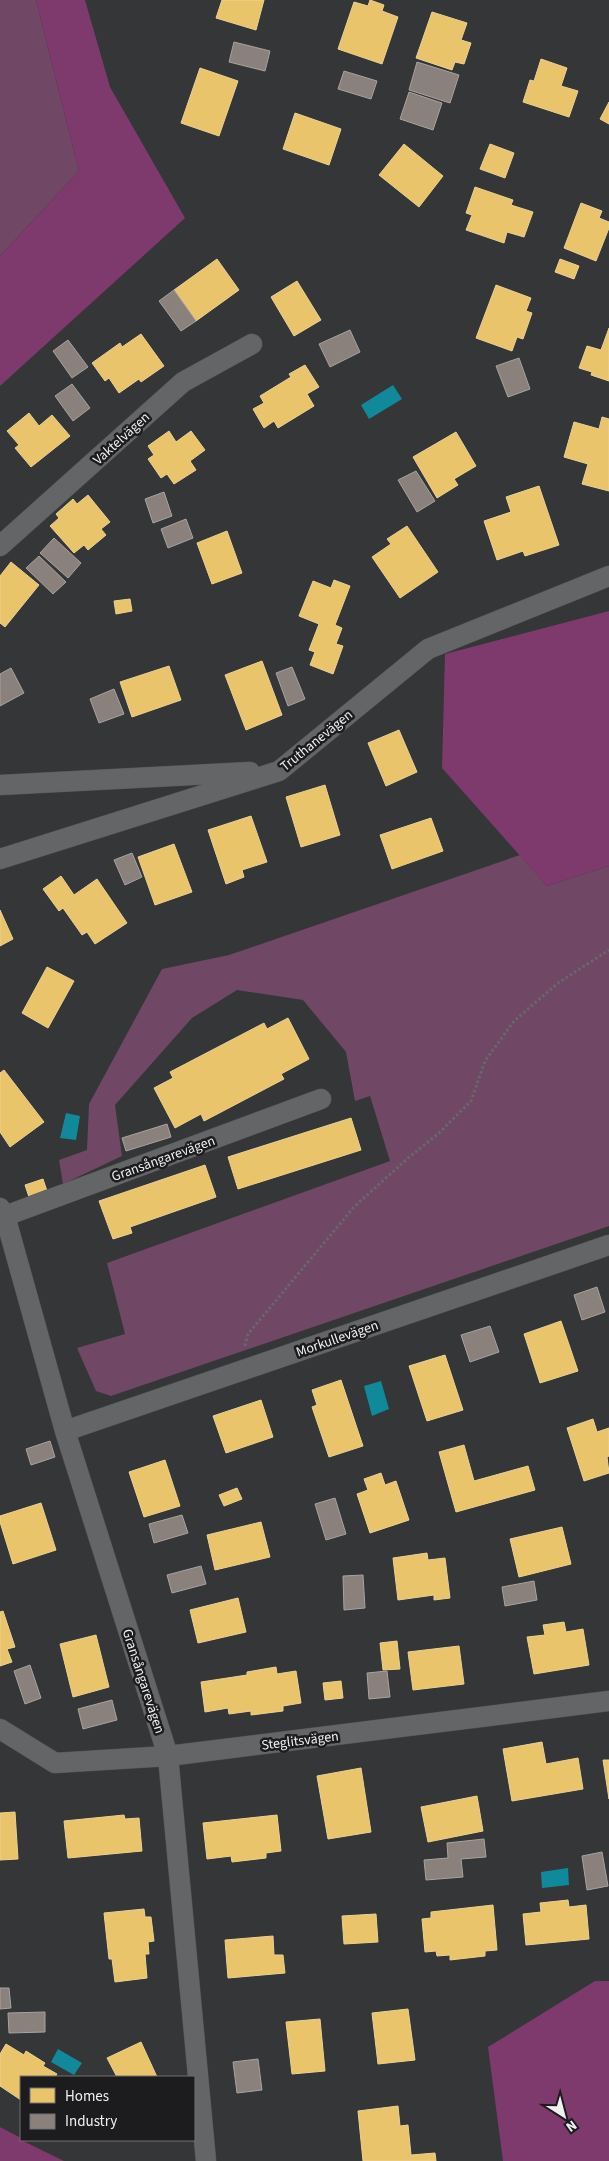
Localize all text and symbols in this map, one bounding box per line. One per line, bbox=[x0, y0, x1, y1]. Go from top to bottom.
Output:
street label: Vaktelvägen bbox=[89, 408, 155, 470]
street label: Truthanevägen bbox=[276, 705, 357, 776]
street label: Gransångarevägen bbox=[109, 1131, 218, 1187]
street label: Morkullevägen bbox=[293, 1316, 381, 1362]
street label: Gransångarevägen bbox=[117, 1626, 169, 1736]
street label: Steglitsvägen bbox=[260, 1726, 340, 1756]
legend bbox=[20, 2076, 195, 2141]
text: Homes bbox=[65, 2086, 109, 2107]
north arrow bbox=[539, 2091, 589, 2141]
text: Industry bbox=[65, 2111, 117, 2132]
text: N bbox=[561, 2115, 581, 2137]

